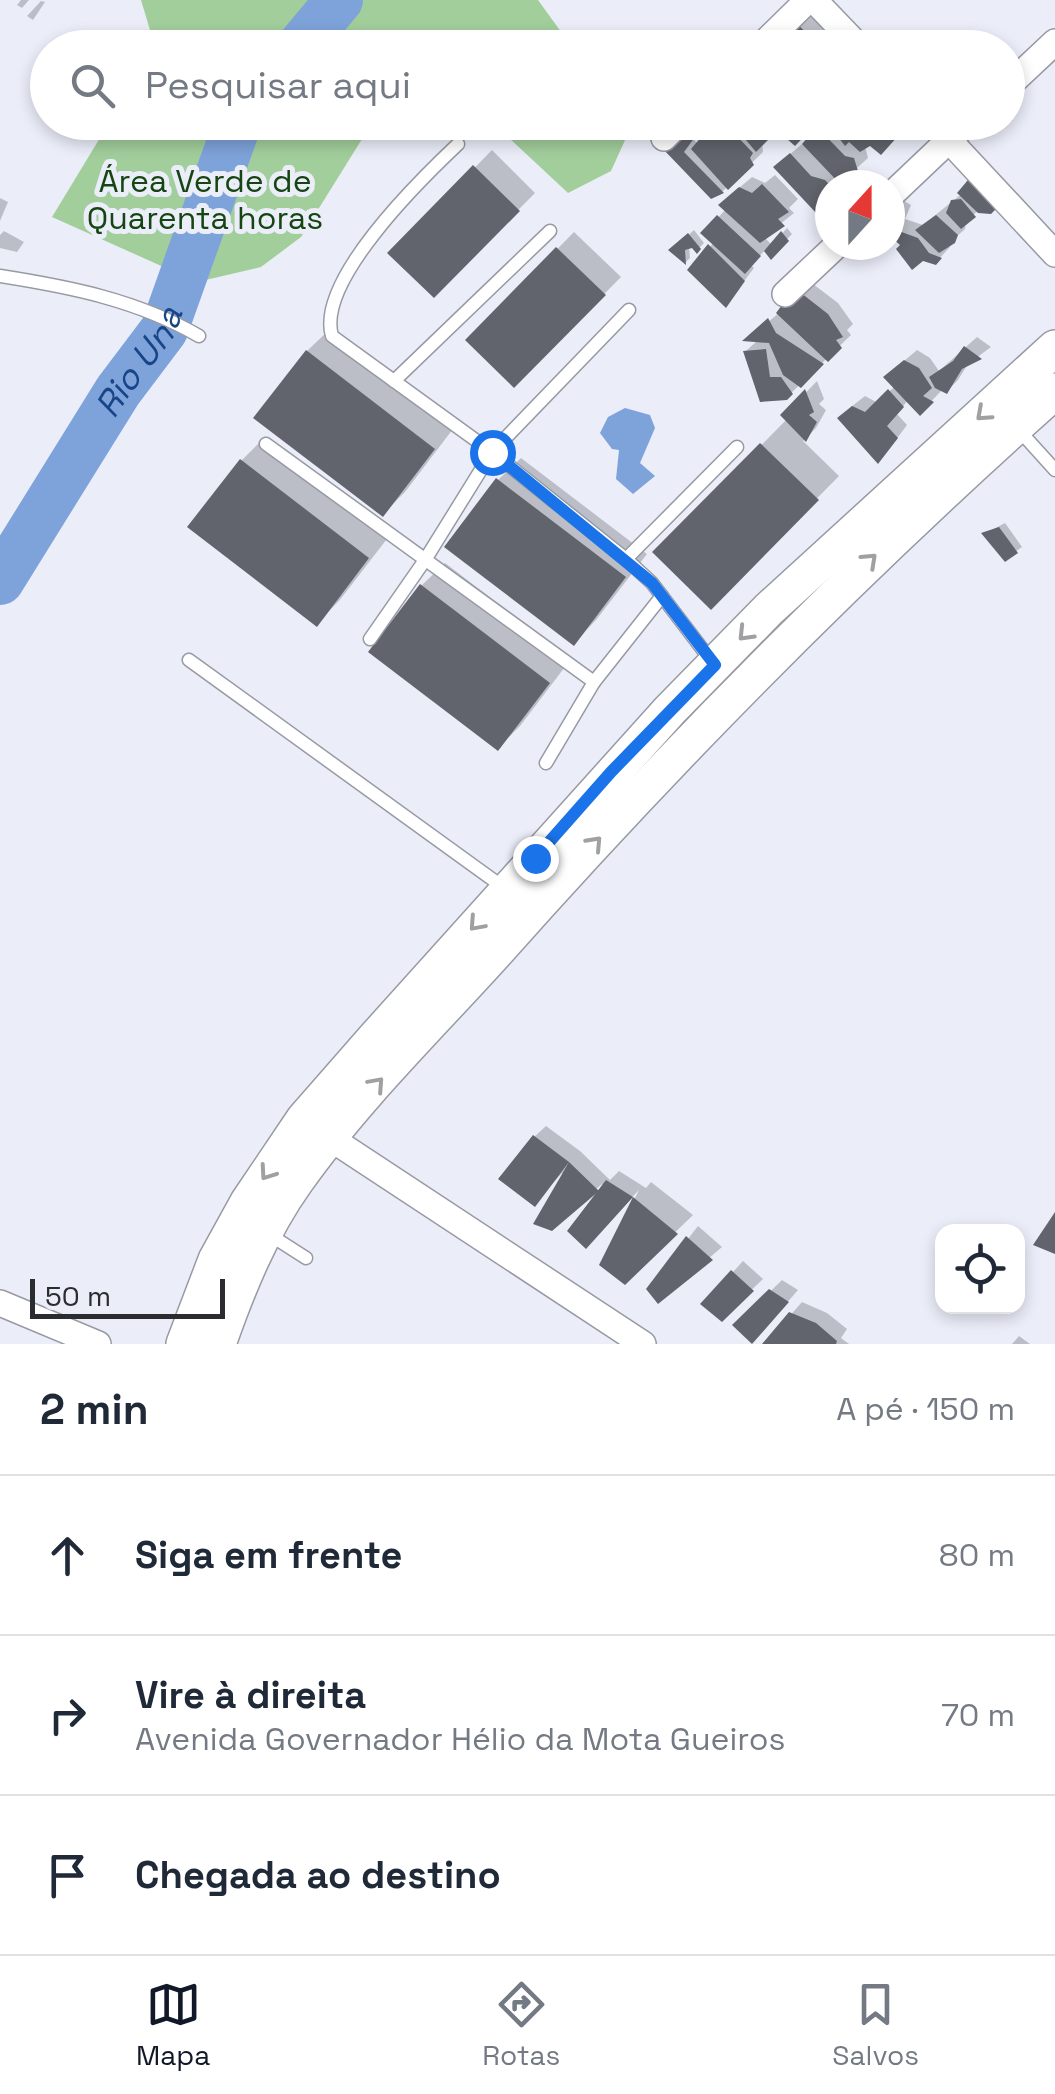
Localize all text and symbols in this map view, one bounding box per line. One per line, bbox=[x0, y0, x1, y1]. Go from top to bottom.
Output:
search box bbox=[30, 30, 1025, 140]
icon: search bbox=[65, 58, 120, 113]
text: Pesquisar aqui bbox=[145, 61, 411, 109]
park label: Área Verde de Quarenta horas bbox=[87, 161, 323, 238]
north arrow bbox=[815, 170, 905, 260]
water label: Rio Una bbox=[85, 300, 193, 425]
one-way arrow bbox=[976, 402, 995, 420]
route start bbox=[470, 430, 516, 476]
one-way arrow bbox=[858, 554, 877, 572]
one-way arrow bbox=[738, 623, 756, 641]
route end bbox=[513, 836, 559, 882]
one-way arrow bbox=[583, 836, 601, 855]
one-way arrow bbox=[470, 912, 488, 931]
one-way arrow bbox=[365, 1078, 383, 1096]
one-way arrow bbox=[261, 1162, 280, 1180]
map controls bbox=[935, 1224, 1025, 1314]
button: locate bbox=[935, 1224, 1025, 1314]
scale bar bbox=[30, 1274, 225, 1318]
text: 50 m bbox=[45, 1278, 111, 1314]
text: 2 min bbox=[40, 1383, 149, 1436]
text: A pé · 150 m bbox=[836, 1389, 1015, 1429]
icon: ahead bbox=[40, 1528, 95, 1583]
text: Siga em frente bbox=[135, 1531, 402, 1579]
text: 80 m bbox=[939, 1535, 1015, 1575]
text: Vire à direita bbox=[135, 1671, 366, 1719]
icon: right bbox=[40, 1688, 95, 1743]
text: 70 m bbox=[941, 1695, 1015, 1735]
text: Avenida Governador Hélio da Mota Gueiros bbox=[135, 1719, 785, 1759]
icon: arrive bbox=[40, 1848, 95, 1903]
text: Chegada ao destino bbox=[135, 1851, 501, 1899]
tab: Mapa bbox=[136, 1977, 210, 2073]
tab: Rotas bbox=[482, 1977, 560, 2073]
tab: Salvos bbox=[832, 1977, 919, 2073]

